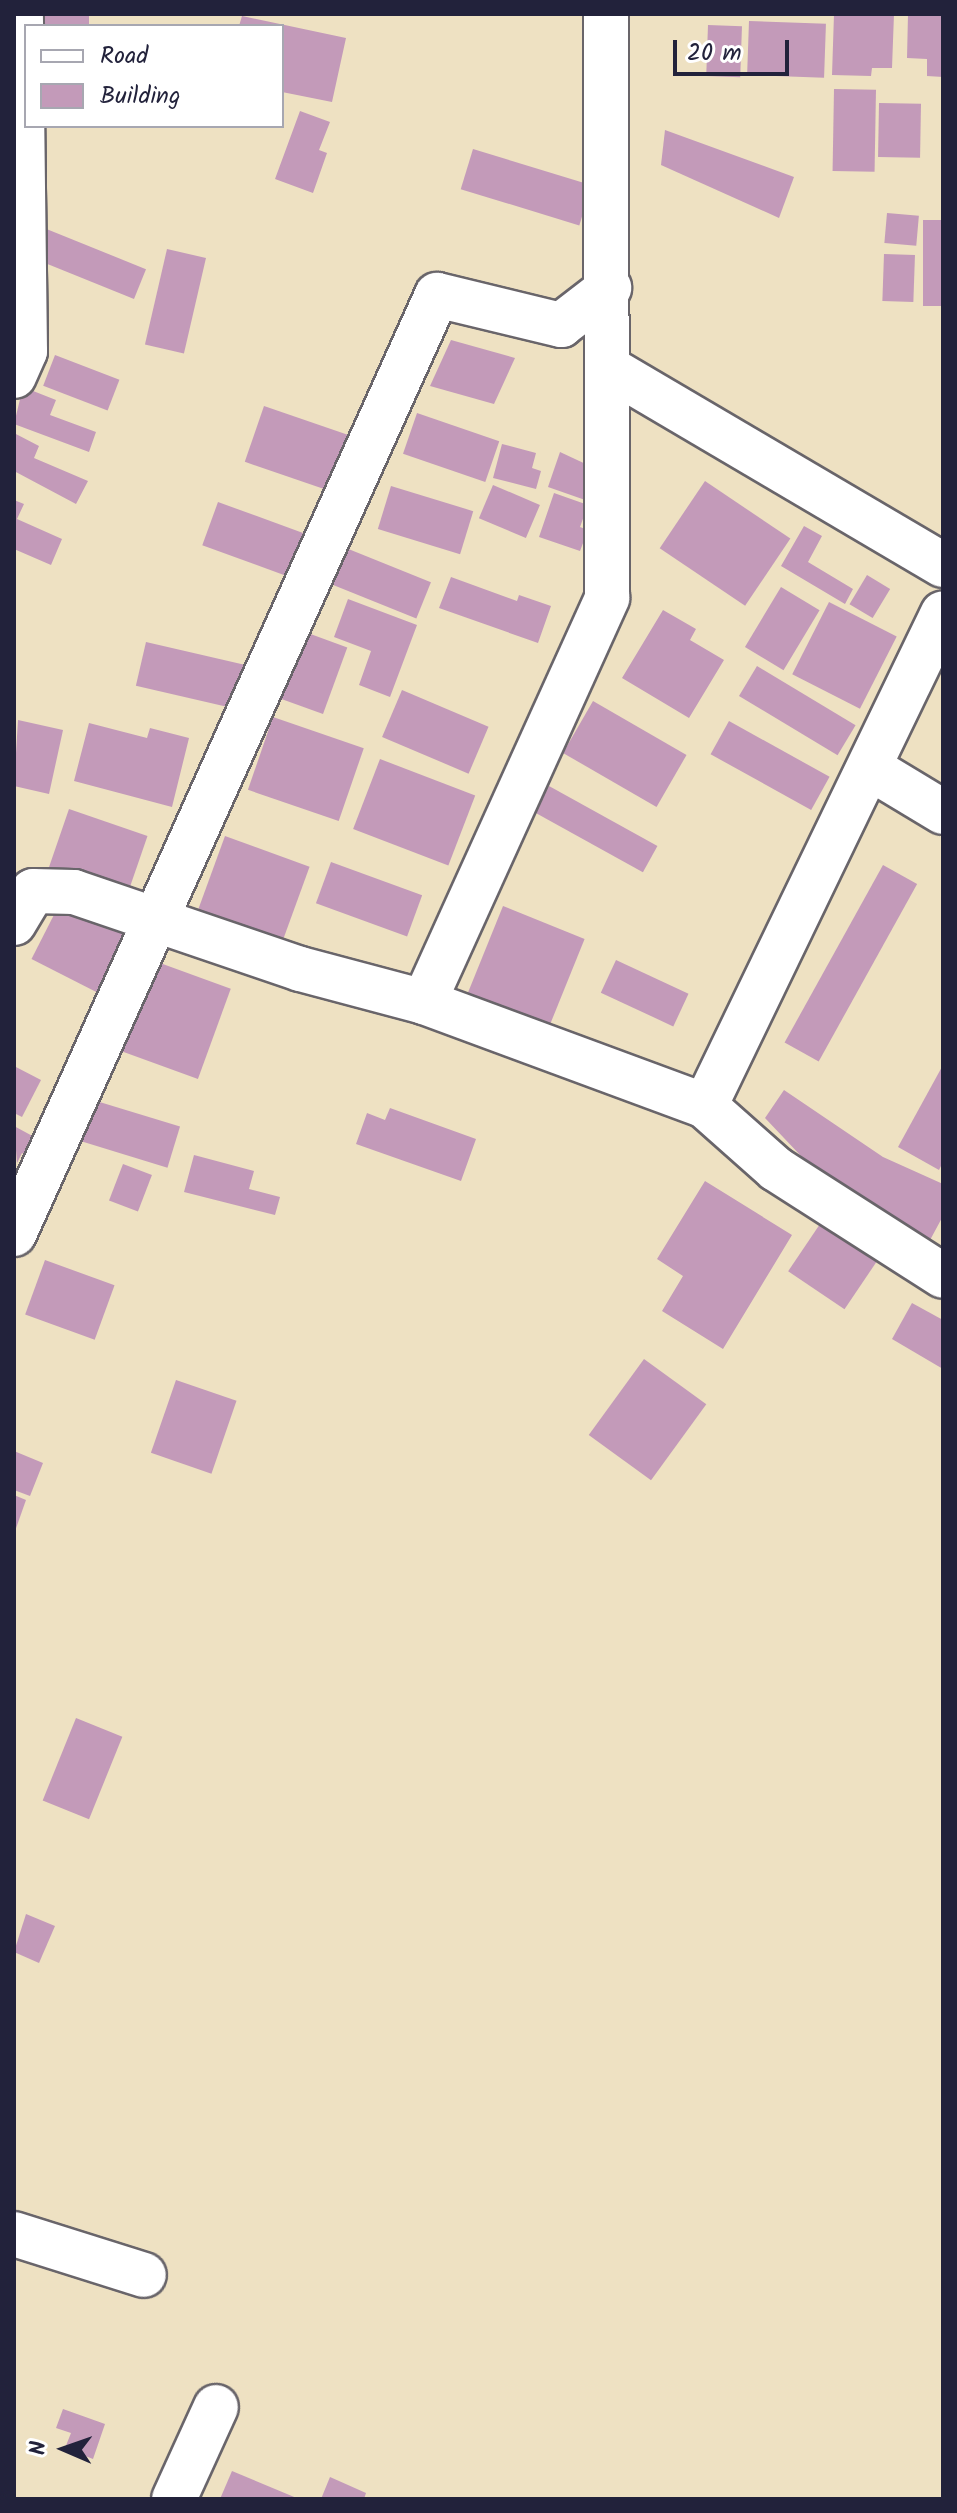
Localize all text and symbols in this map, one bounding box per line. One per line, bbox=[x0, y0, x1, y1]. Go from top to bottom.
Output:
legend bbox=[24, 24, 284, 128]
scale bar bbox=[677, 24, 793, 74]
text: 20 m bbox=[687, 34, 742, 73]
text: Road bbox=[100, 37, 148, 76]
text: Building bbox=[100, 77, 180, 116]
north arrow bbox=[24, 2409, 104, 2489]
text: N bbox=[22, 2441, 57, 2456]

